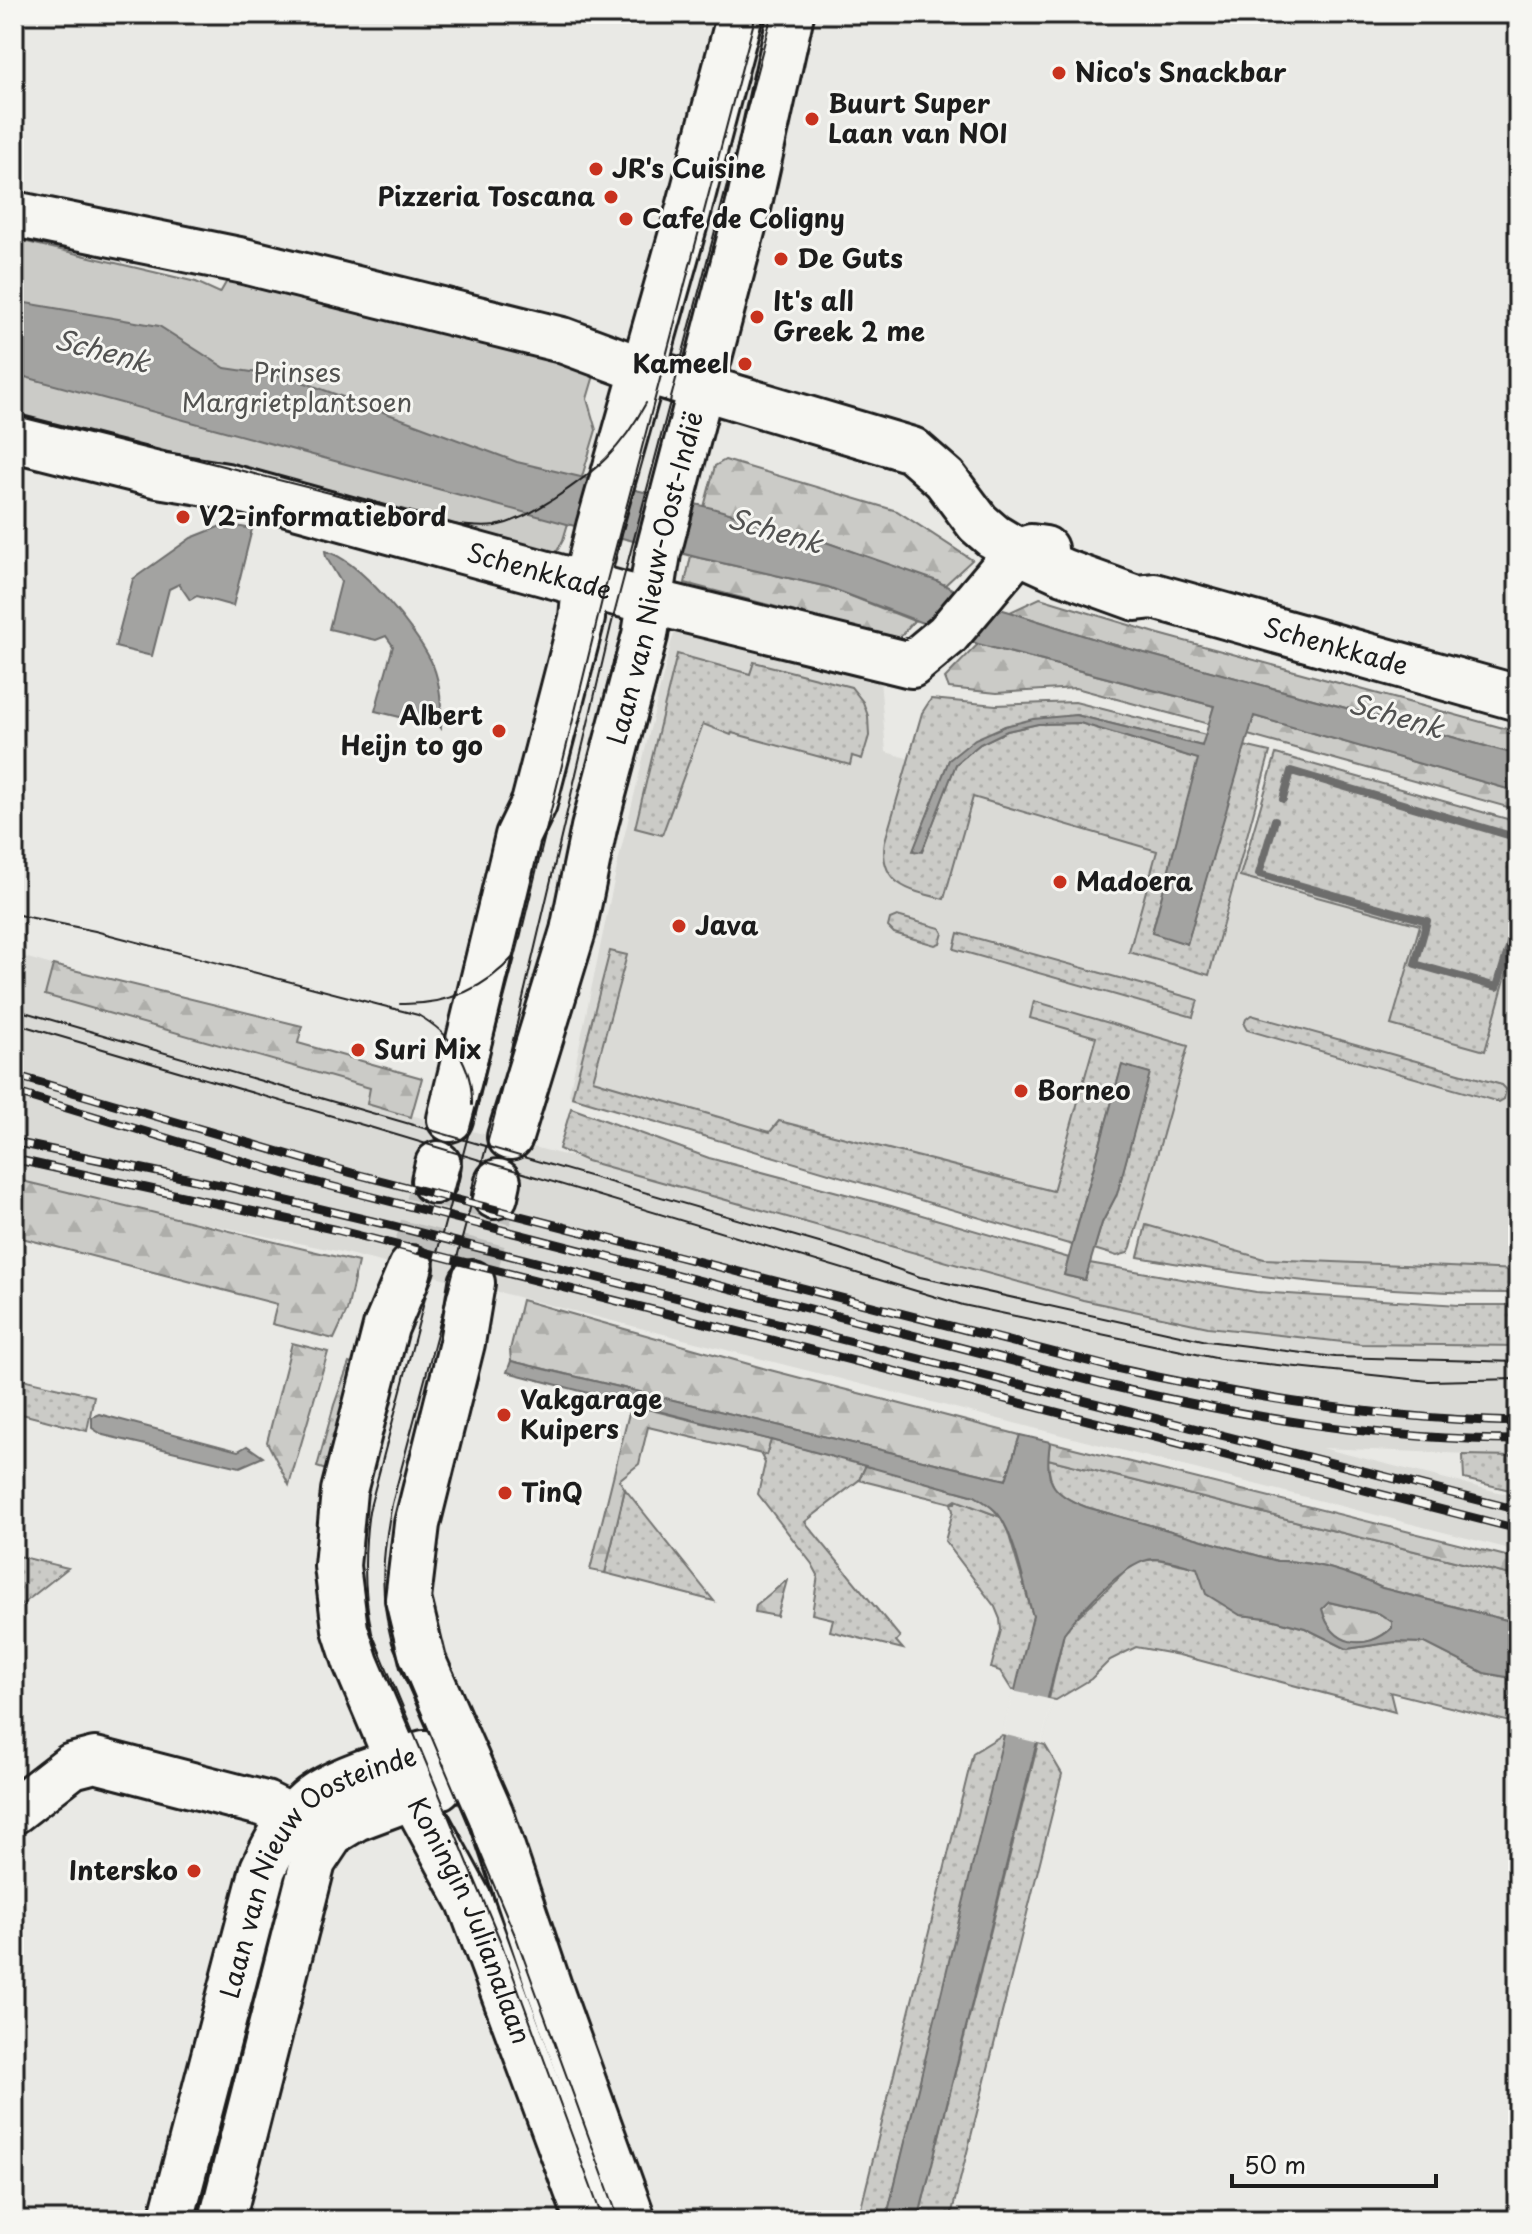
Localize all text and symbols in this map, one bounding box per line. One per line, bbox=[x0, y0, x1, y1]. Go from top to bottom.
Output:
place label: Nico's Snackbar bbox=[1075, 52, 1287, 91]
marker: Nico's Snackbar bbox=[1050, 64, 1068, 82]
place label: Buurt Super Laan van NOI bbox=[828, 83, 1008, 152]
marker: Buurt Super Laan van NOI bbox=[803, 110, 821, 128]
place label: JR's Cuisine bbox=[612, 148, 766, 187]
marker: JR's Cuisine bbox=[587, 160, 605, 178]
place label: Pizzeria Toscana bbox=[377, 176, 595, 215]
marker: Pizzeria Toscana bbox=[602, 188, 620, 206]
place label: Cafe de Coligny bbox=[642, 198, 845, 237]
marker: Cafe de Coligny bbox=[617, 210, 635, 228]
place label: De Guts bbox=[797, 238, 903, 277]
marker: De Guts bbox=[772, 250, 790, 268]
place label: It's all Greek 2 me bbox=[773, 281, 925, 350]
marker: It's all Greek 2 me bbox=[748, 308, 766, 326]
water label: Schenk bbox=[50, 316, 157, 383]
place label: Kameel bbox=[633, 343, 729, 382]
park label: Prinses Margrietplantsoen bbox=[182, 352, 412, 421]
marker: Kameel bbox=[736, 355, 754, 373]
street label: Laan van Nieuw-Oost-Indië bbox=[596, 407, 712, 749]
place label: V2-informatiebord bbox=[199, 496, 447, 535]
water label: Schenk bbox=[723, 496, 830, 564]
marker: V2-informatiebord bbox=[174, 508, 192, 526]
street label: Schenkkade bbox=[463, 532, 616, 609]
street label: Schenkkade bbox=[1259, 607, 1413, 684]
water label: Schenk bbox=[1344, 681, 1451, 749]
place label: Albert Heijn to go bbox=[341, 695, 483, 764]
marker: Albert Heijn to go bbox=[490, 722, 508, 740]
place label: Madoera bbox=[1076, 861, 1193, 900]
marker: Madoera bbox=[1051, 873, 1069, 891]
place label: Java bbox=[695, 905, 759, 944]
marker: Java bbox=[670, 917, 688, 935]
place label: Suri Mix bbox=[374, 1029, 481, 1068]
marker: Suri Mix bbox=[349, 1041, 367, 1059]
place label: Borneo bbox=[1037, 1070, 1130, 1109]
marker: Borneo bbox=[1012, 1082, 1030, 1100]
place label: Vakgarage Kuipers bbox=[520, 1379, 662, 1448]
marker: Vakgarage Kuipers bbox=[495, 1406, 513, 1424]
place label: TinQ bbox=[521, 1472, 583, 1511]
marker: TinQ bbox=[496, 1484, 514, 1502]
street label: Laan van Nieuw Oosteinde bbox=[209, 1735, 421, 2003]
street label: Koningin Julianalaan bbox=[399, 1790, 542, 2049]
place label: Intersko bbox=[69, 1850, 178, 1889]
marker: Intersko bbox=[185, 1862, 203, 1880]
scale bar bbox=[1232, 2138, 1436, 2188]
text: 50 m bbox=[1244, 2146, 1306, 2182]

